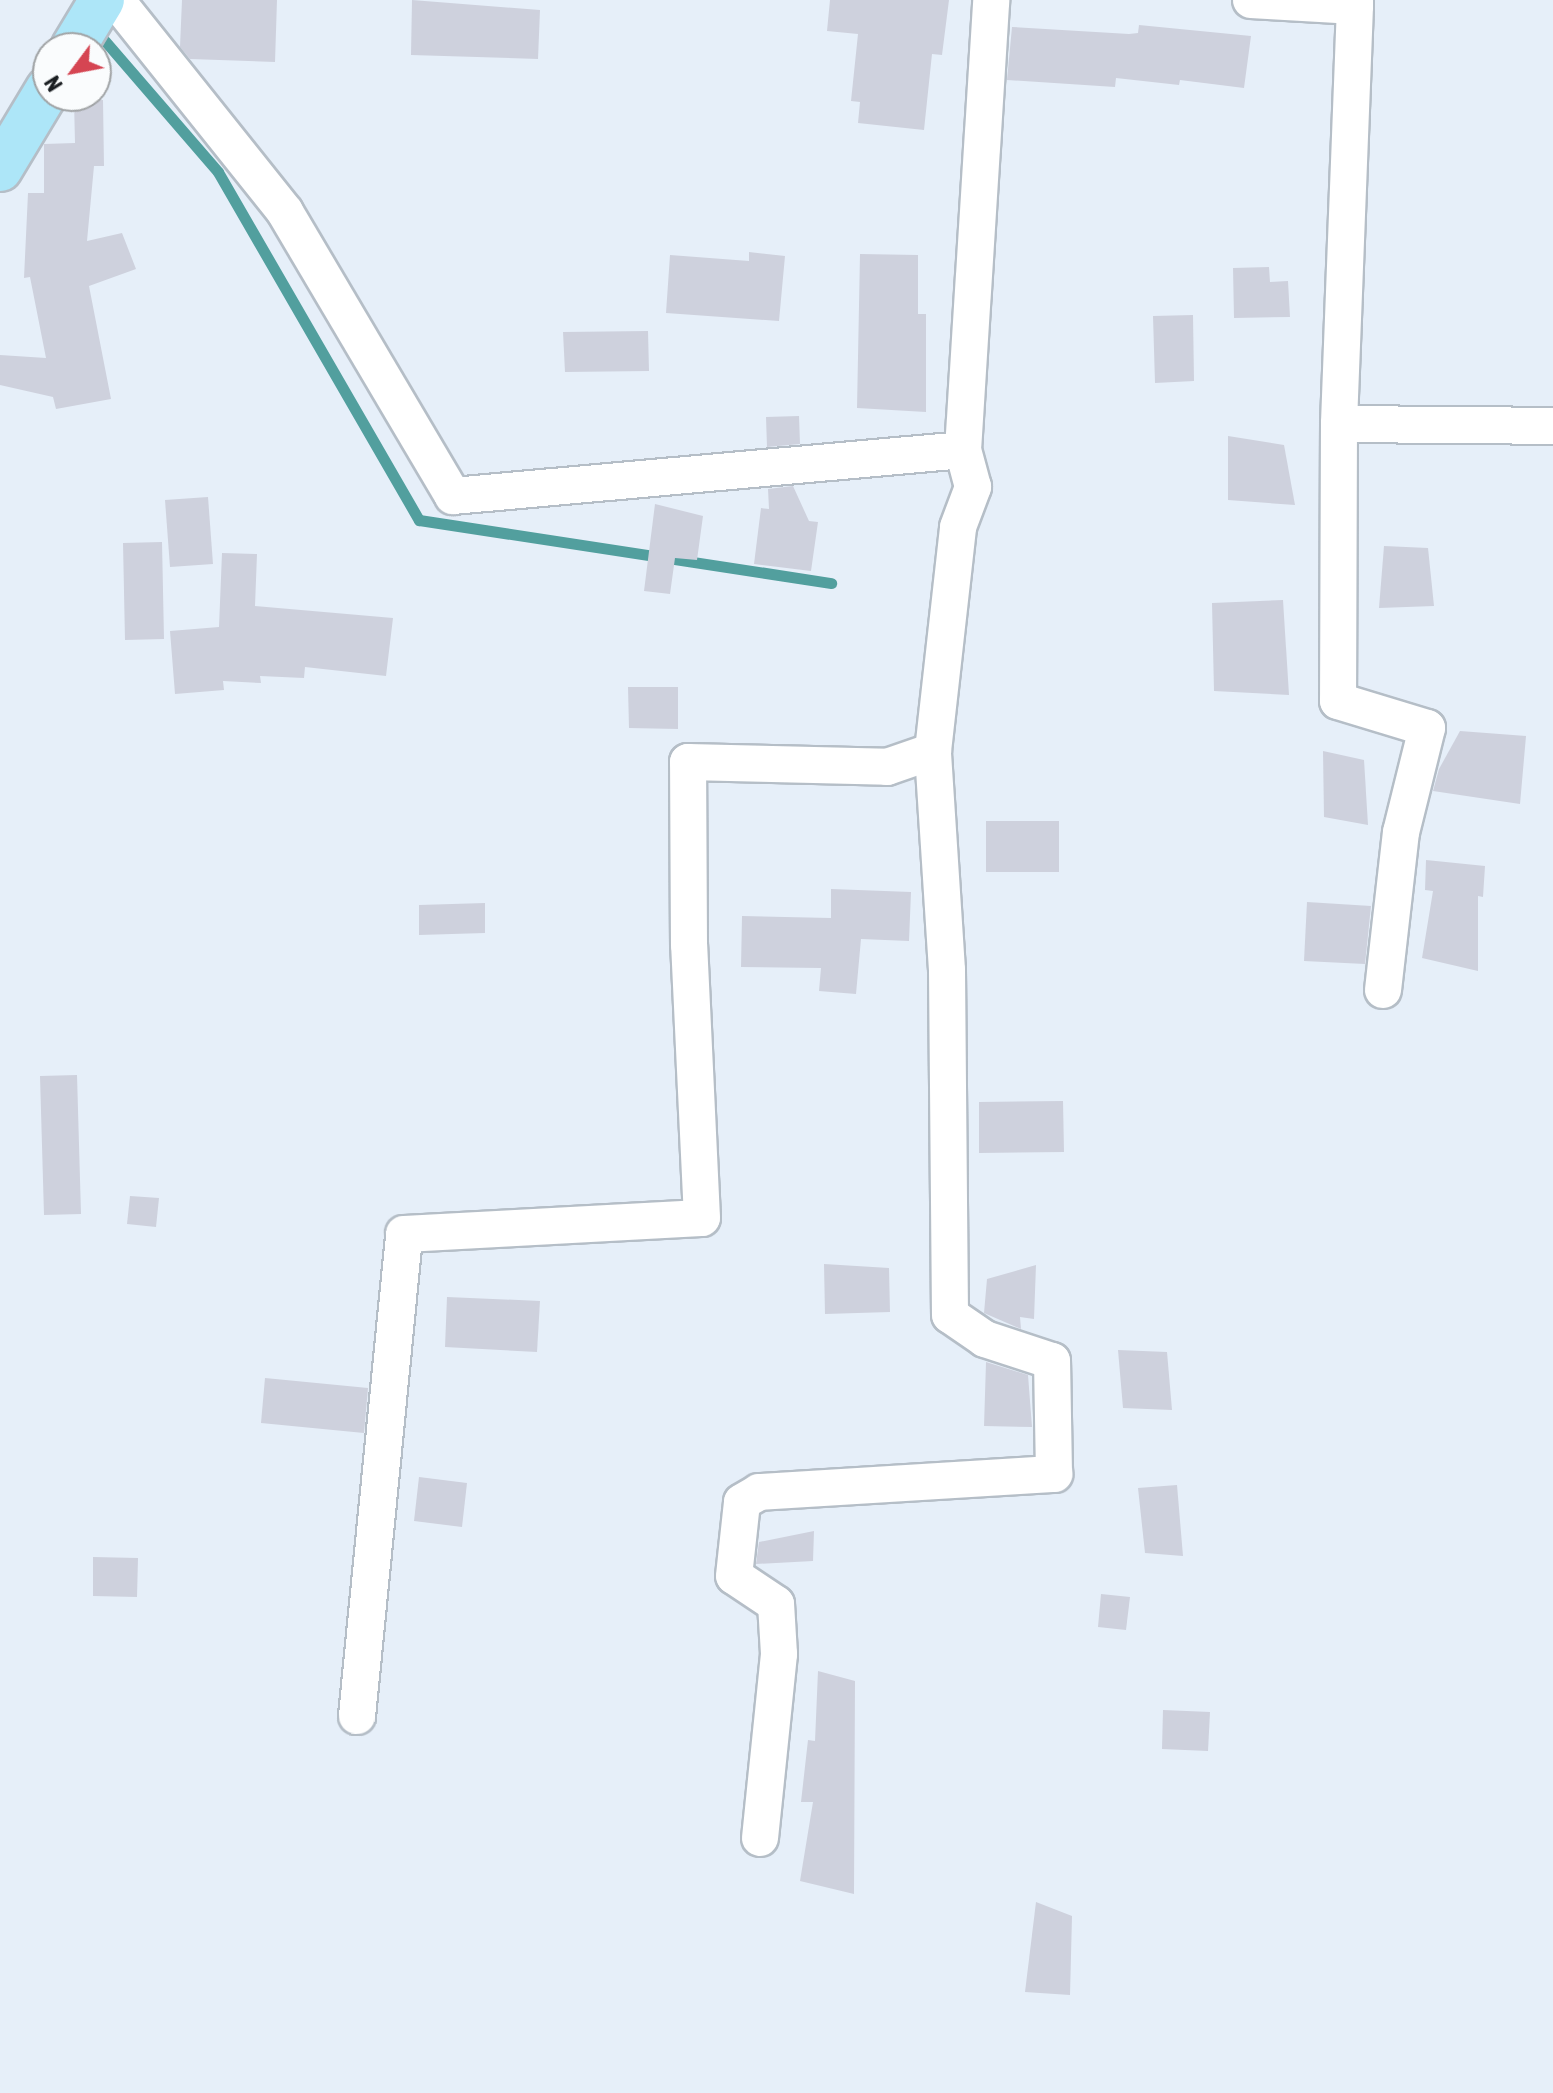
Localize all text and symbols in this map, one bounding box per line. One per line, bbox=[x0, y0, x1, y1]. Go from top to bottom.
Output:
north arrow bbox=[32, 32, 112, 112]
text: N bbox=[39, 71, 68, 96]

